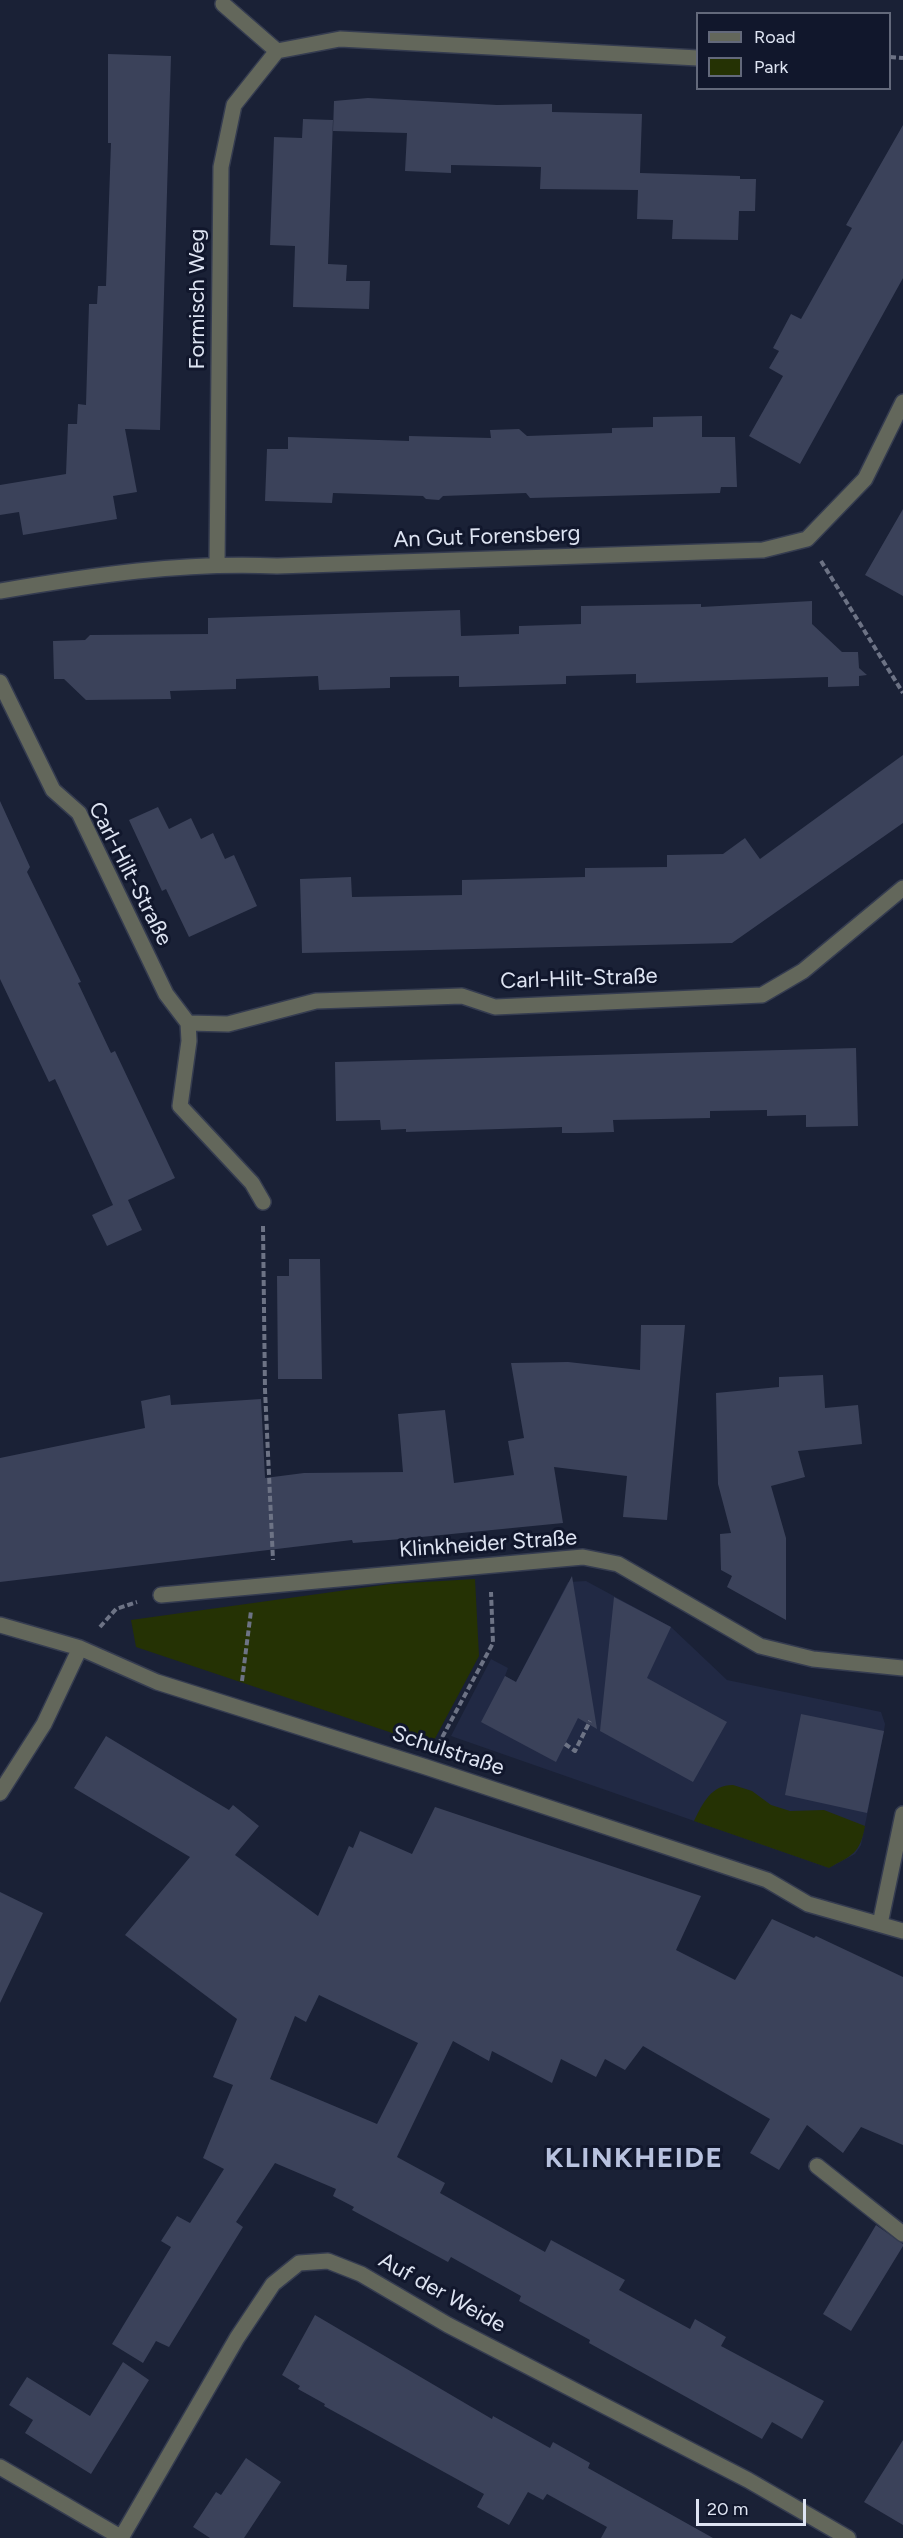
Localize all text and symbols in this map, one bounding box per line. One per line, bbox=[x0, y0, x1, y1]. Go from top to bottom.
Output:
legend bbox=[696, 12, 891, 90]
text: Road bbox=[754, 26, 795, 48]
text: Park bbox=[754, 56, 788, 78]
street label: Formisch Weg bbox=[185, 229, 211, 369]
street label: An Gut Forensberg bbox=[393, 521, 581, 553]
street label: Carl-Hilt-Straße bbox=[83, 798, 177, 950]
street label: Carl-Hilt-Straße bbox=[500, 963, 658, 995]
street label: Klinkheider Straße bbox=[398, 1525, 578, 1563]
street label: Schulstraße bbox=[389, 1720, 507, 1782]
district label: KLINKHEIDE bbox=[545, 2142, 723, 2176]
street label: Auf der Weide bbox=[374, 2247, 510, 2339]
scale bar bbox=[699, 2487, 808, 2525]
text: 20 m bbox=[707, 2498, 748, 2520]

